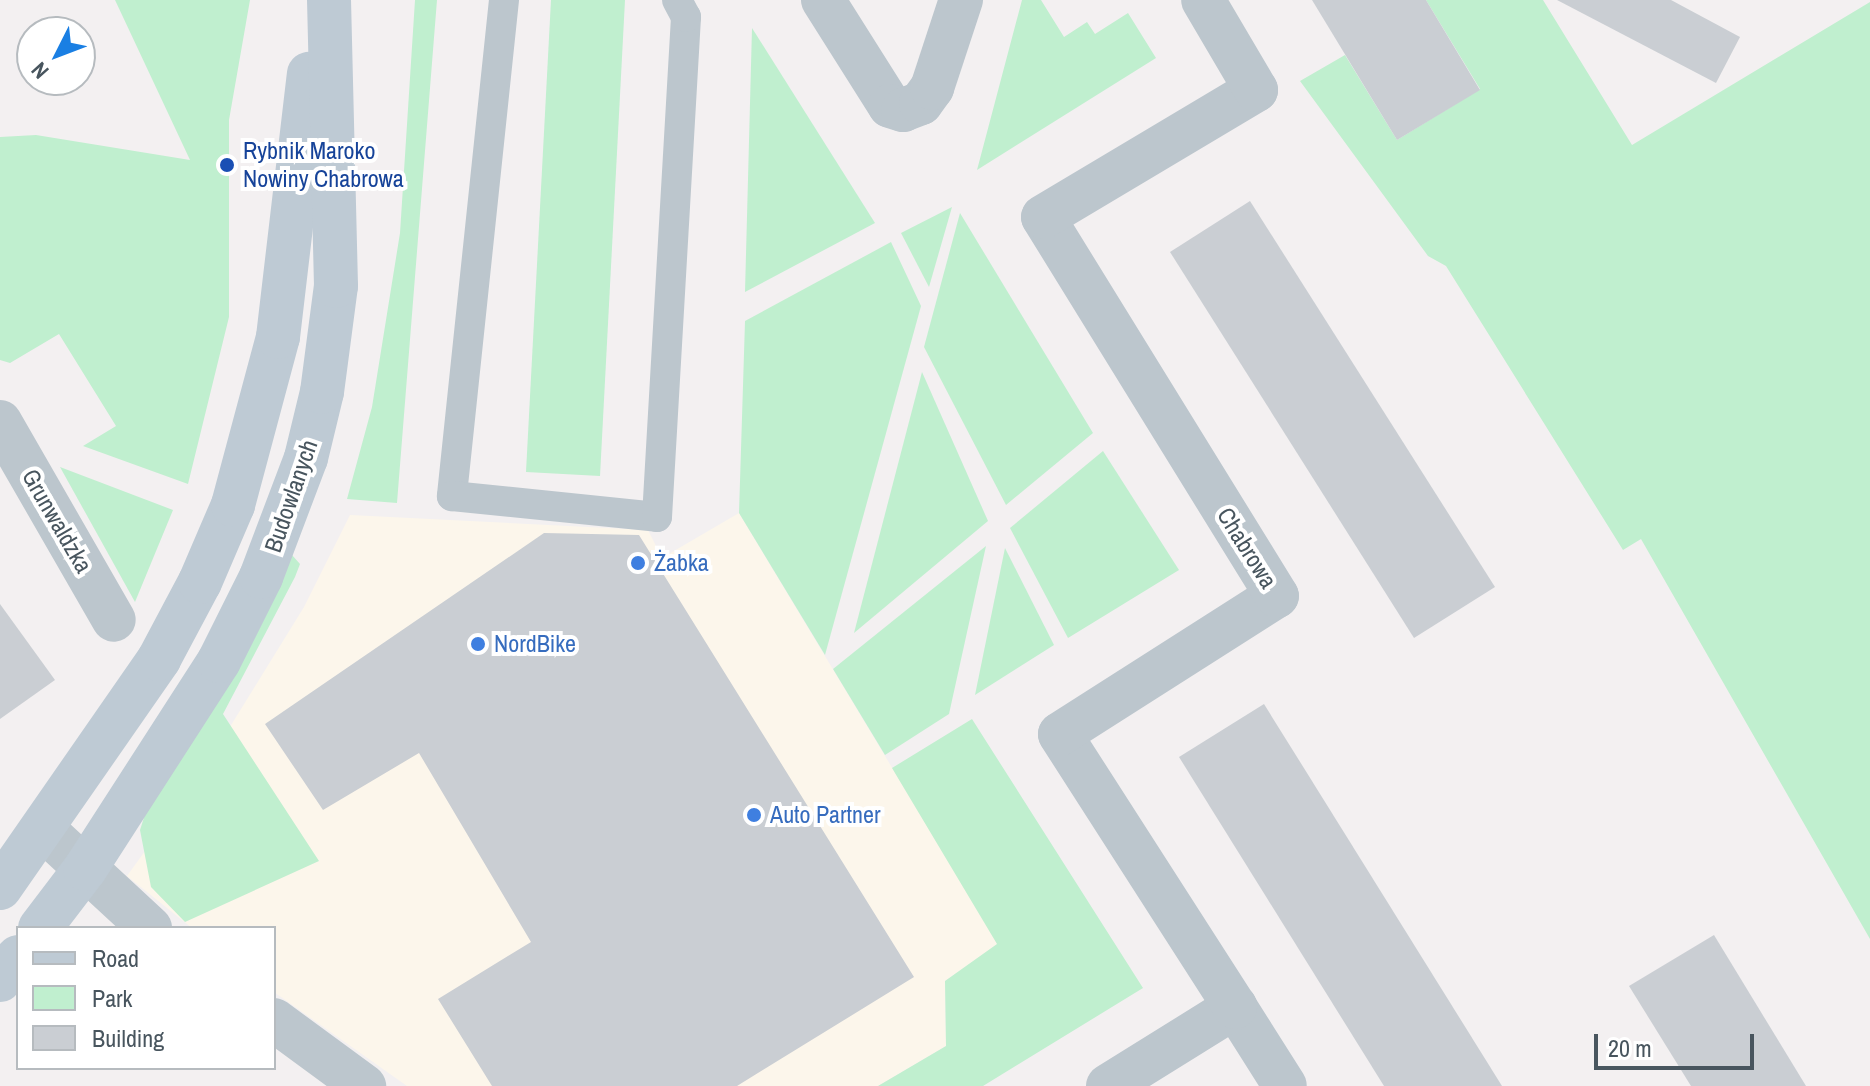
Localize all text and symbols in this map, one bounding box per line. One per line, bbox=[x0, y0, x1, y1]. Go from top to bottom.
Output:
north arrow bbox=[16, 16, 96, 96]
text: N bbox=[24, 56, 55, 86]
place label: Rybnik Maroko Nowiny Chabrowa bbox=[243, 137, 404, 193]
marker: Rybnik Maroko Nowiny Chabrowa bbox=[218, 156, 236, 174]
street label: Budowlanych bbox=[258, 436, 324, 556]
street label: Grunwaldzka bbox=[16, 464, 98, 578]
street label: Chabrowa bbox=[1211, 502, 1283, 594]
place label: Żabka bbox=[654, 549, 709, 577]
marker: Żabka bbox=[629, 554, 647, 572]
place label: NordBike bbox=[494, 630, 576, 658]
marker: NordBike bbox=[469, 635, 487, 653]
place label: Auto Partner bbox=[770, 801, 880, 829]
marker: Auto Partner bbox=[745, 806, 763, 824]
legend bbox=[16, 926, 276, 1070]
text: Road bbox=[92, 942, 139, 974]
text: Park bbox=[92, 982, 132, 1014]
scale bar bbox=[1598, 1018, 1758, 1068]
text: Building bbox=[92, 1022, 164, 1054]
text: 20 m bbox=[1608, 1032, 1652, 1064]

